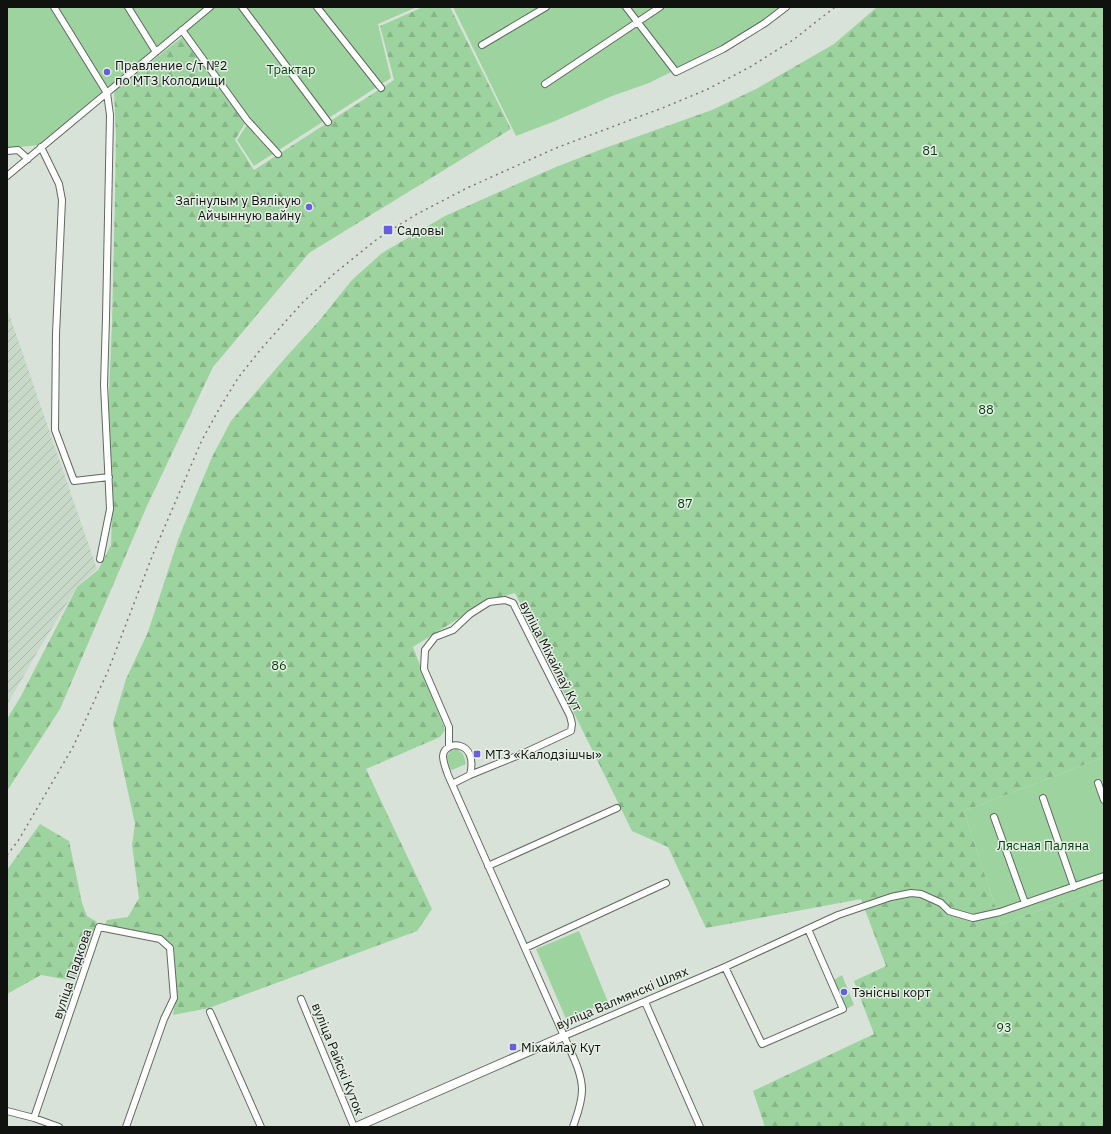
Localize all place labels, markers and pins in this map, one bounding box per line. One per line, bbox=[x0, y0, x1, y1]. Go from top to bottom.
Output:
place label: Правление с/т №2 по МТЗ Колодищи bbox=[115, 57, 228, 89]
marker: Правление с/т №2 по МТЗ Колодищи bbox=[102, 67, 112, 77]
place label: Загінулым у Вялікую Айчынную вайну bbox=[175, 192, 302, 224]
marker: Загінулым у Вялікую Айчынную вайну bbox=[304, 202, 314, 212]
place label: Садовы bbox=[397, 222, 444, 239]
marker: Садовы bbox=[382, 224, 394, 236]
place label: МТЗ «Калодзішчы» bbox=[485, 746, 602, 763]
marker: МТЗ «Калодзішчы» bbox=[472, 749, 482, 759]
place label: Тэнісны корт bbox=[852, 984, 931, 1001]
marker: Тэнісны корт bbox=[839, 987, 849, 997]
place label: Міхайлаў Кут bbox=[521, 1039, 601, 1056]
marker: Міхайлаў Кут bbox=[508, 1042, 518, 1052]

